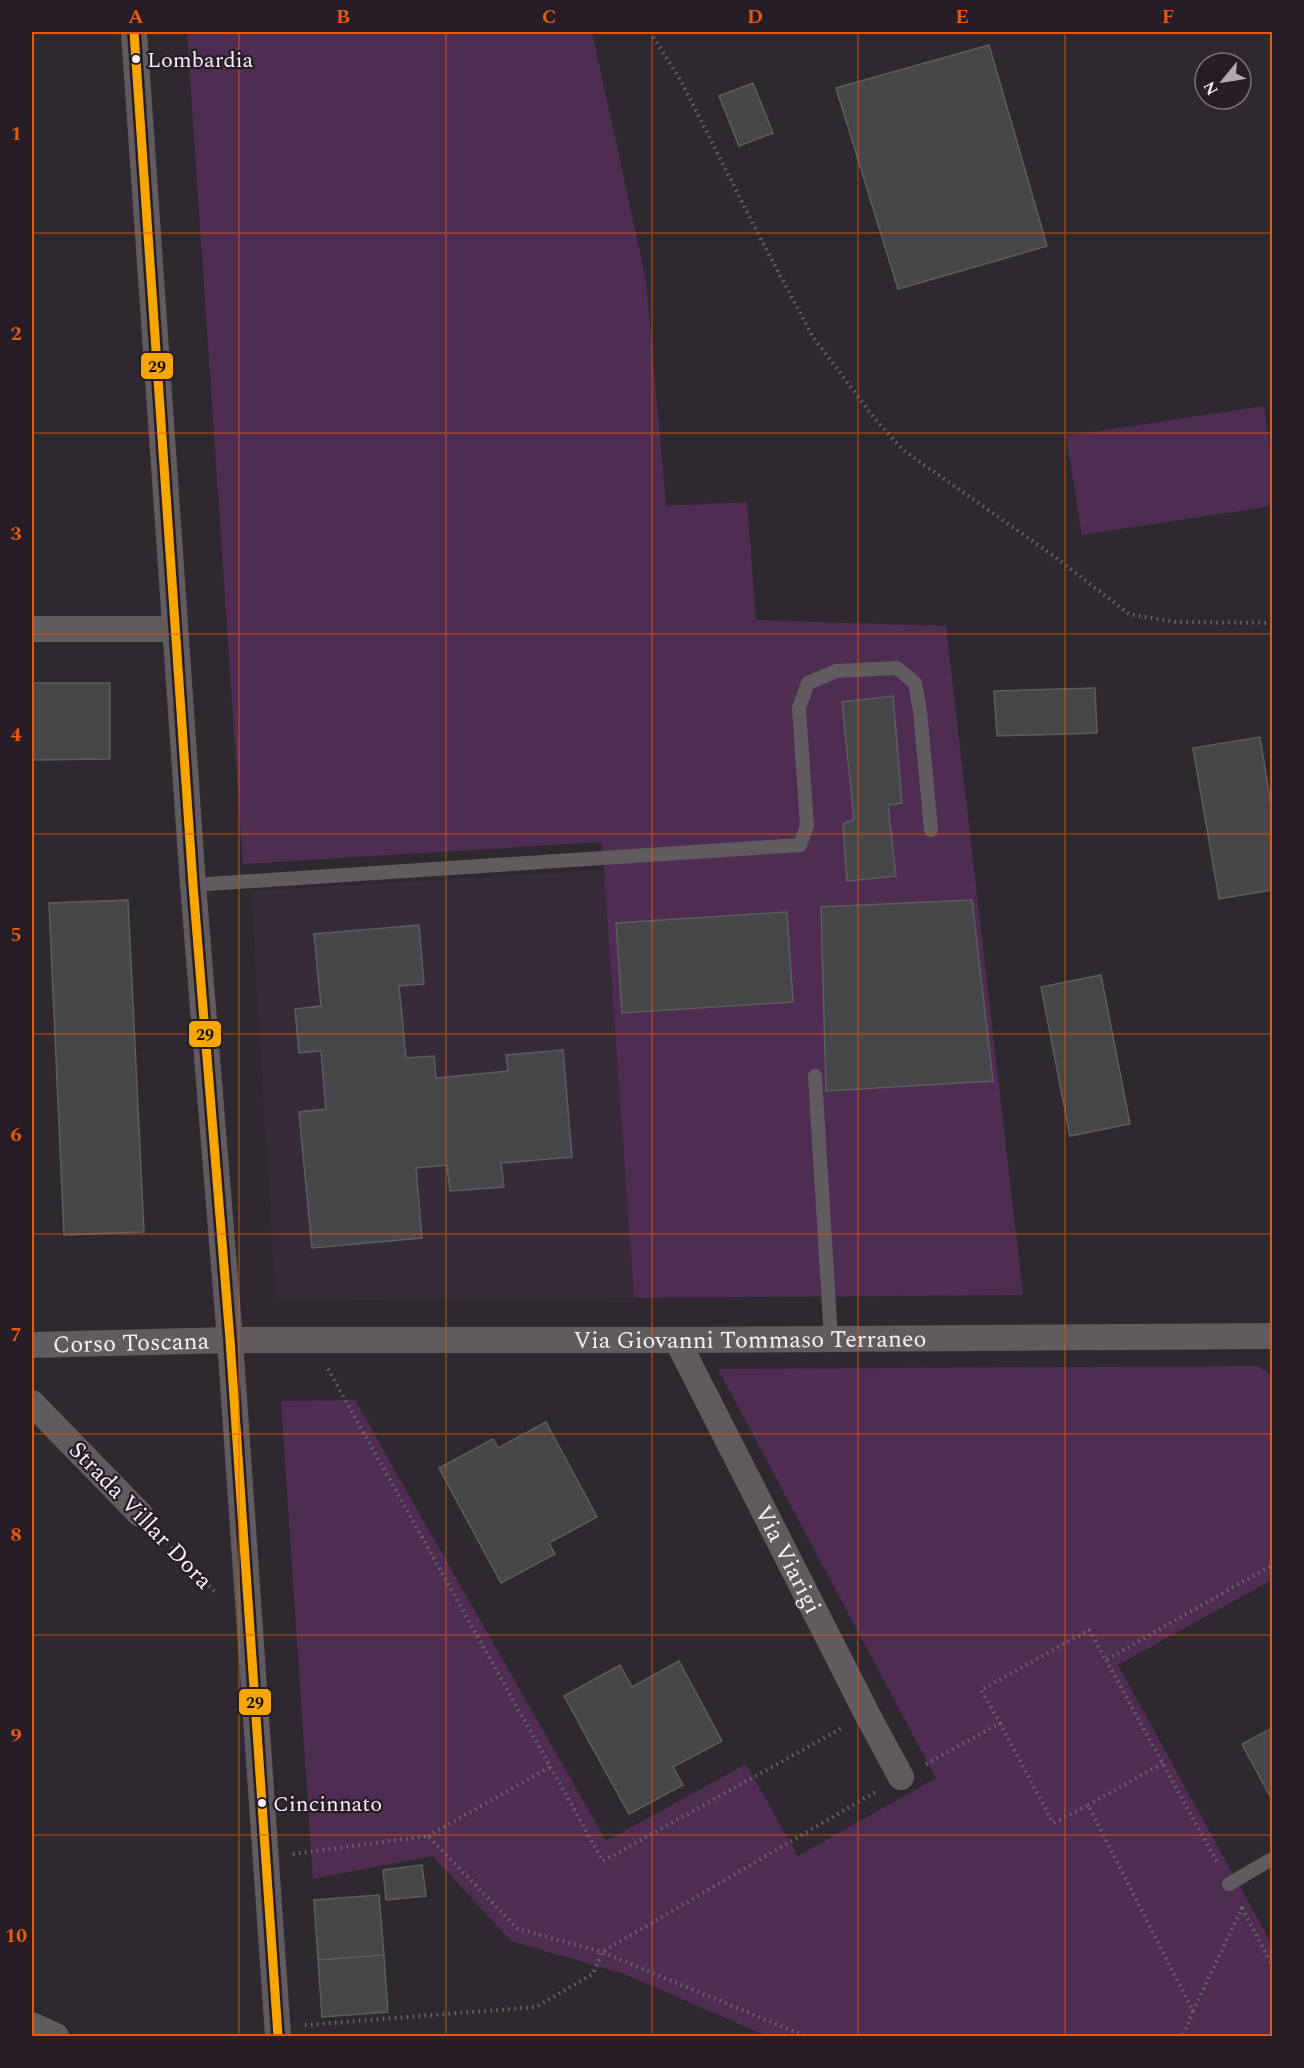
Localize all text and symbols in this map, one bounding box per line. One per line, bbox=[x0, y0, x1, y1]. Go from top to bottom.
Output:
text: A bbox=[128, 2, 144, 32]
text: B bbox=[336, 2, 350, 32]
text: C bbox=[542, 2, 556, 32]
text: D bbox=[747, 2, 763, 32]
text: E bbox=[955, 2, 969, 32]
text: F bbox=[1162, 2, 1174, 32]
place label: Lombardia bbox=[147, 44, 254, 77]
north arrow bbox=[1193, 51, 1253, 111]
marker: Lombardia bbox=[130, 53, 142, 65]
text: N bbox=[1197, 76, 1225, 100]
text: 1 bbox=[10, 119, 22, 149]
text: 2 bbox=[10, 319, 22, 349]
line badge: 29 bbox=[140, 352, 174, 380]
text: 29 bbox=[148, 355, 166, 379]
text: 3 bbox=[10, 519, 22, 549]
text: 4 bbox=[10, 720, 22, 750]
text: 5 bbox=[10, 920, 22, 950]
line badge: 29 bbox=[188, 1020, 222, 1048]
text: 29 bbox=[196, 1023, 214, 1047]
text: 6 bbox=[10, 1120, 22, 1150]
text: 7 bbox=[10, 1320, 22, 1350]
street label: Via Giovanni Tommaso Terraneo bbox=[573, 1321, 927, 1359]
street label: Corso Toscana bbox=[52, 1324, 210, 1363]
street label: Strada Villar Dora bbox=[60, 1433, 221, 1598]
street label: Via Viarigi bbox=[745, 1499, 830, 1620]
text: 8 bbox=[10, 1520, 22, 1550]
line badge: 29 bbox=[238, 1688, 272, 1716]
text: 29 bbox=[246, 1691, 264, 1715]
text: 9 bbox=[10, 1721, 22, 1751]
place label: Cincinnato bbox=[273, 1788, 382, 1821]
marker: Cincinnato bbox=[256, 1797, 268, 1809]
text: 10 bbox=[5, 1921, 27, 1951]

